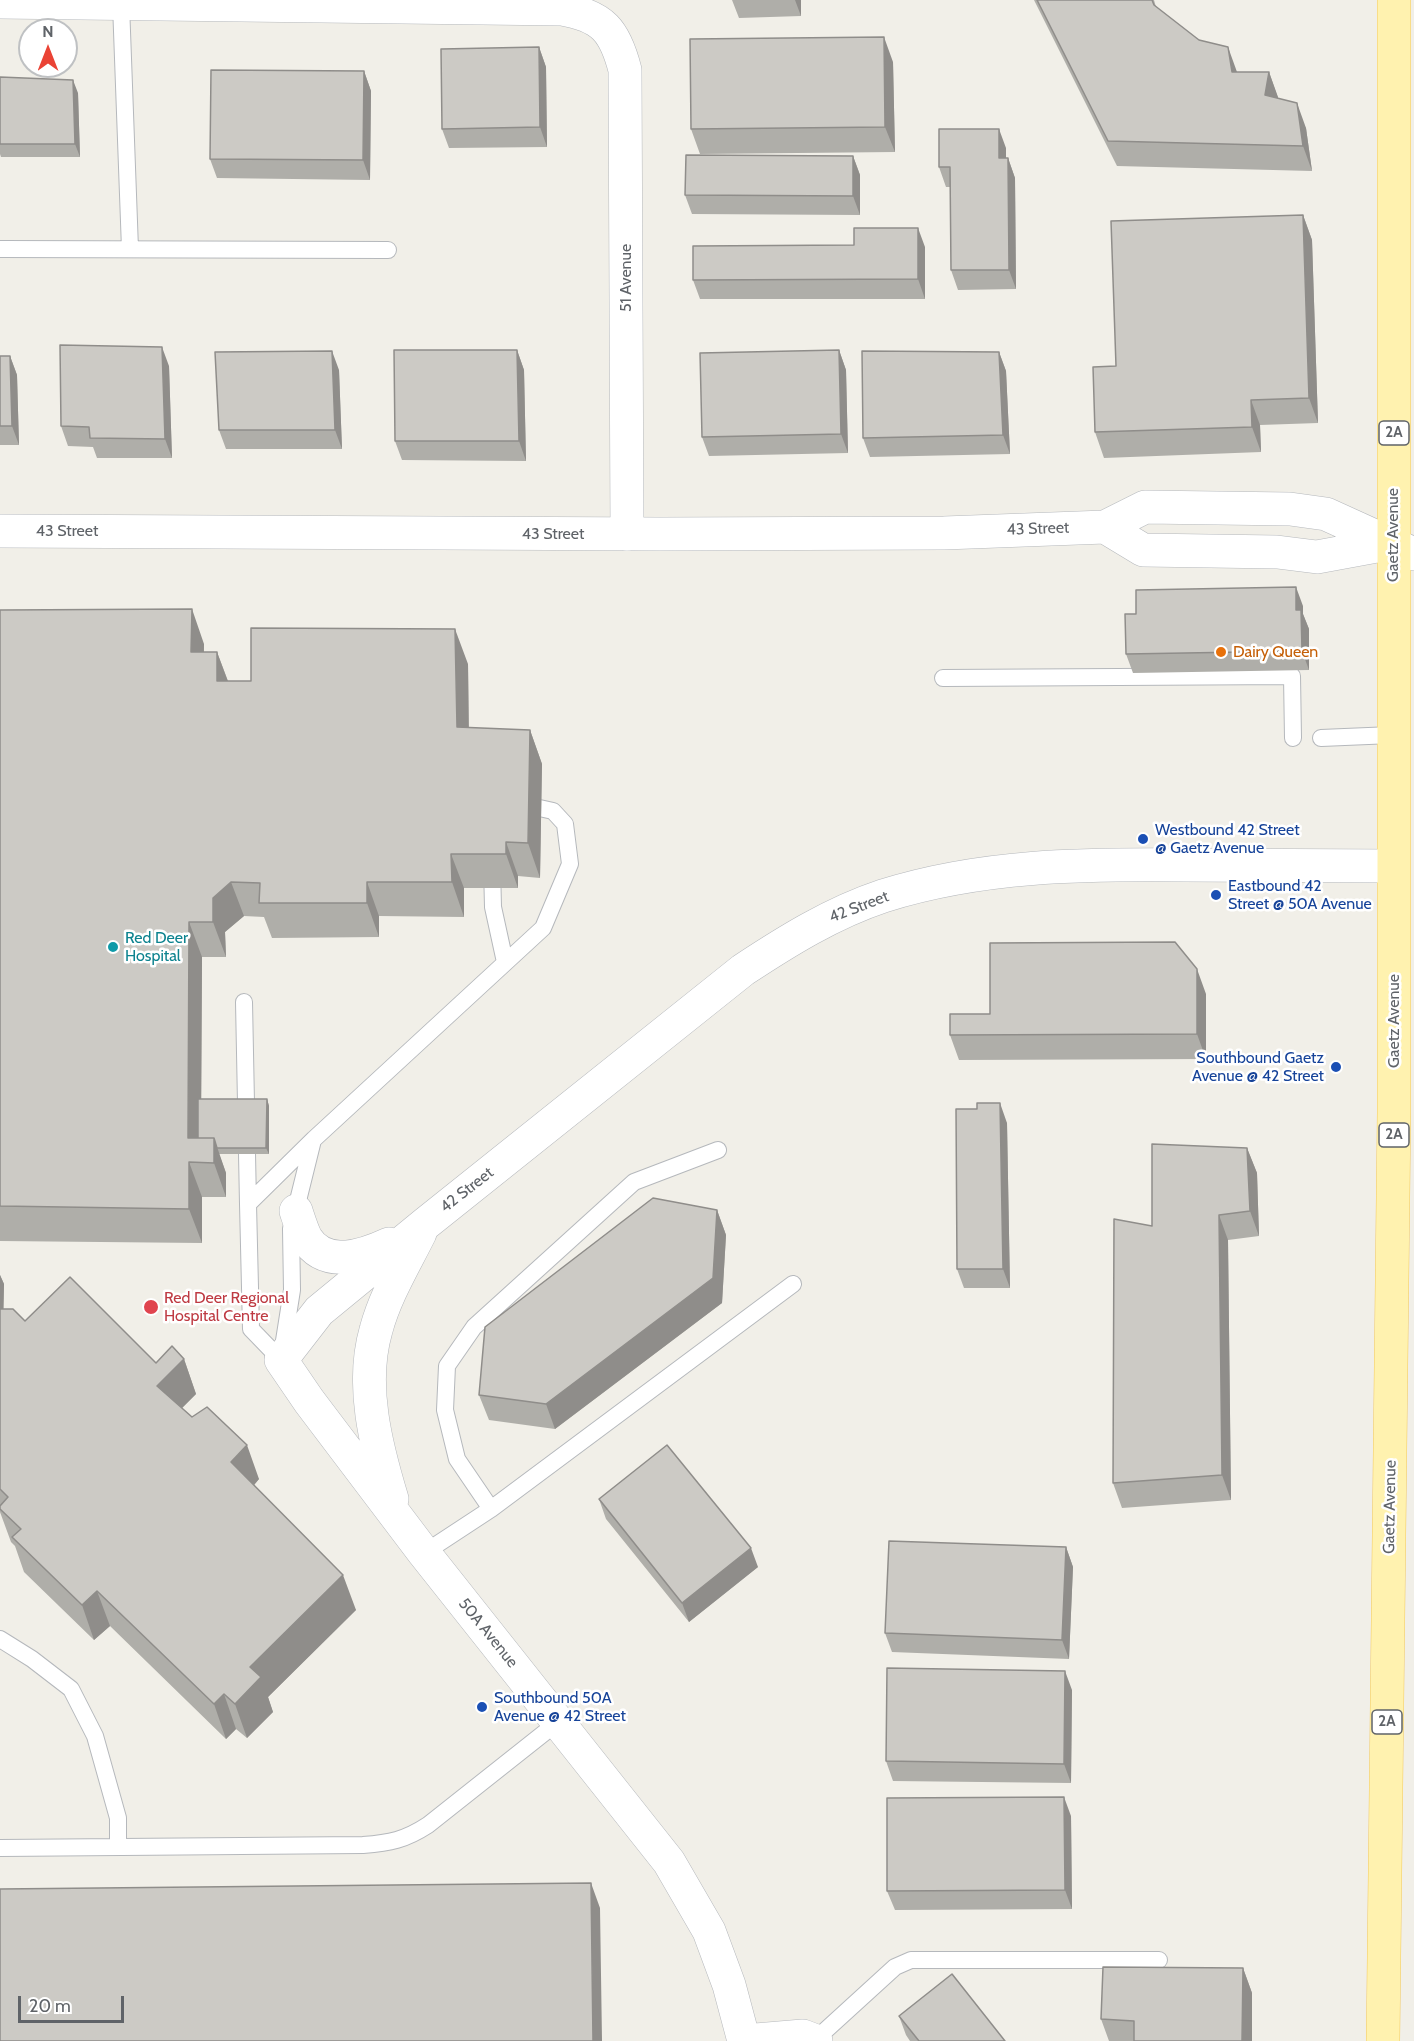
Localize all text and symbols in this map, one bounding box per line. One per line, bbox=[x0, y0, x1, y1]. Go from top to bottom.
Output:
north arrow bbox=[18, 18, 78, 78]
text: N bbox=[42, 22, 54, 41]
street label: 51 Avenue bbox=[616, 244, 636, 312]
road number: 2A bbox=[1379, 421, 1409, 445]
street label: Gaetz Avenue bbox=[1383, 488, 1403, 582]
street label: 43 Street bbox=[1006, 518, 1070, 540]
street label: 43 Street bbox=[36, 521, 98, 541]
street label: 43 Street bbox=[522, 524, 584, 544]
place label: Dairy Queen bbox=[1233, 642, 1318, 662]
marker: Dairy Queen bbox=[1214, 645, 1228, 659]
place label: Westbound 42 Street @ Gaetz Avenue bbox=[1155, 820, 1300, 858]
marker: Westbound 42 Street @ Gaetz Avenue bbox=[1136, 832, 1150, 846]
place label: Eastbound 42 Street @ 50A Avenue bbox=[1228, 876, 1372, 914]
street label: 42 Street bbox=[826, 887, 892, 927]
marker: Eastbound 42 Street @ 50A Avenue bbox=[1209, 888, 1223, 902]
place label: Red Deer Hospital bbox=[125, 928, 188, 966]
marker: Red Deer Hospital bbox=[106, 940, 120, 954]
street label: Gaetz Avenue bbox=[1384, 974, 1404, 1068]
place label: Southbound Gaetz Avenue @ 42 Street bbox=[1192, 1048, 1324, 1086]
marker: Southbound Gaetz Avenue @ 42 Street bbox=[1329, 1060, 1343, 1074]
road number: 2A bbox=[1379, 1123, 1409, 1147]
street label: 42 Street bbox=[437, 1163, 497, 1217]
place label: Red Deer Regional Hospital Centre bbox=[164, 1288, 289, 1326]
marker: Red Deer Regional Hospital Centre bbox=[142, 1298, 160, 1316]
street label: Gaetz Avenue bbox=[1380, 1460, 1400, 1554]
street label: 50A Avenue bbox=[454, 1594, 522, 1672]
place label: Southbound 50A Avenue @ 42 Street bbox=[494, 1688, 626, 1726]
marker: Southbound 50A Avenue @ 42 Street bbox=[475, 1700, 489, 1714]
road number: 2A bbox=[1372, 1710, 1402, 1734]
scale bar bbox=[21, 1984, 128, 2022]
text: 20 m bbox=[29, 1995, 71, 2017]

